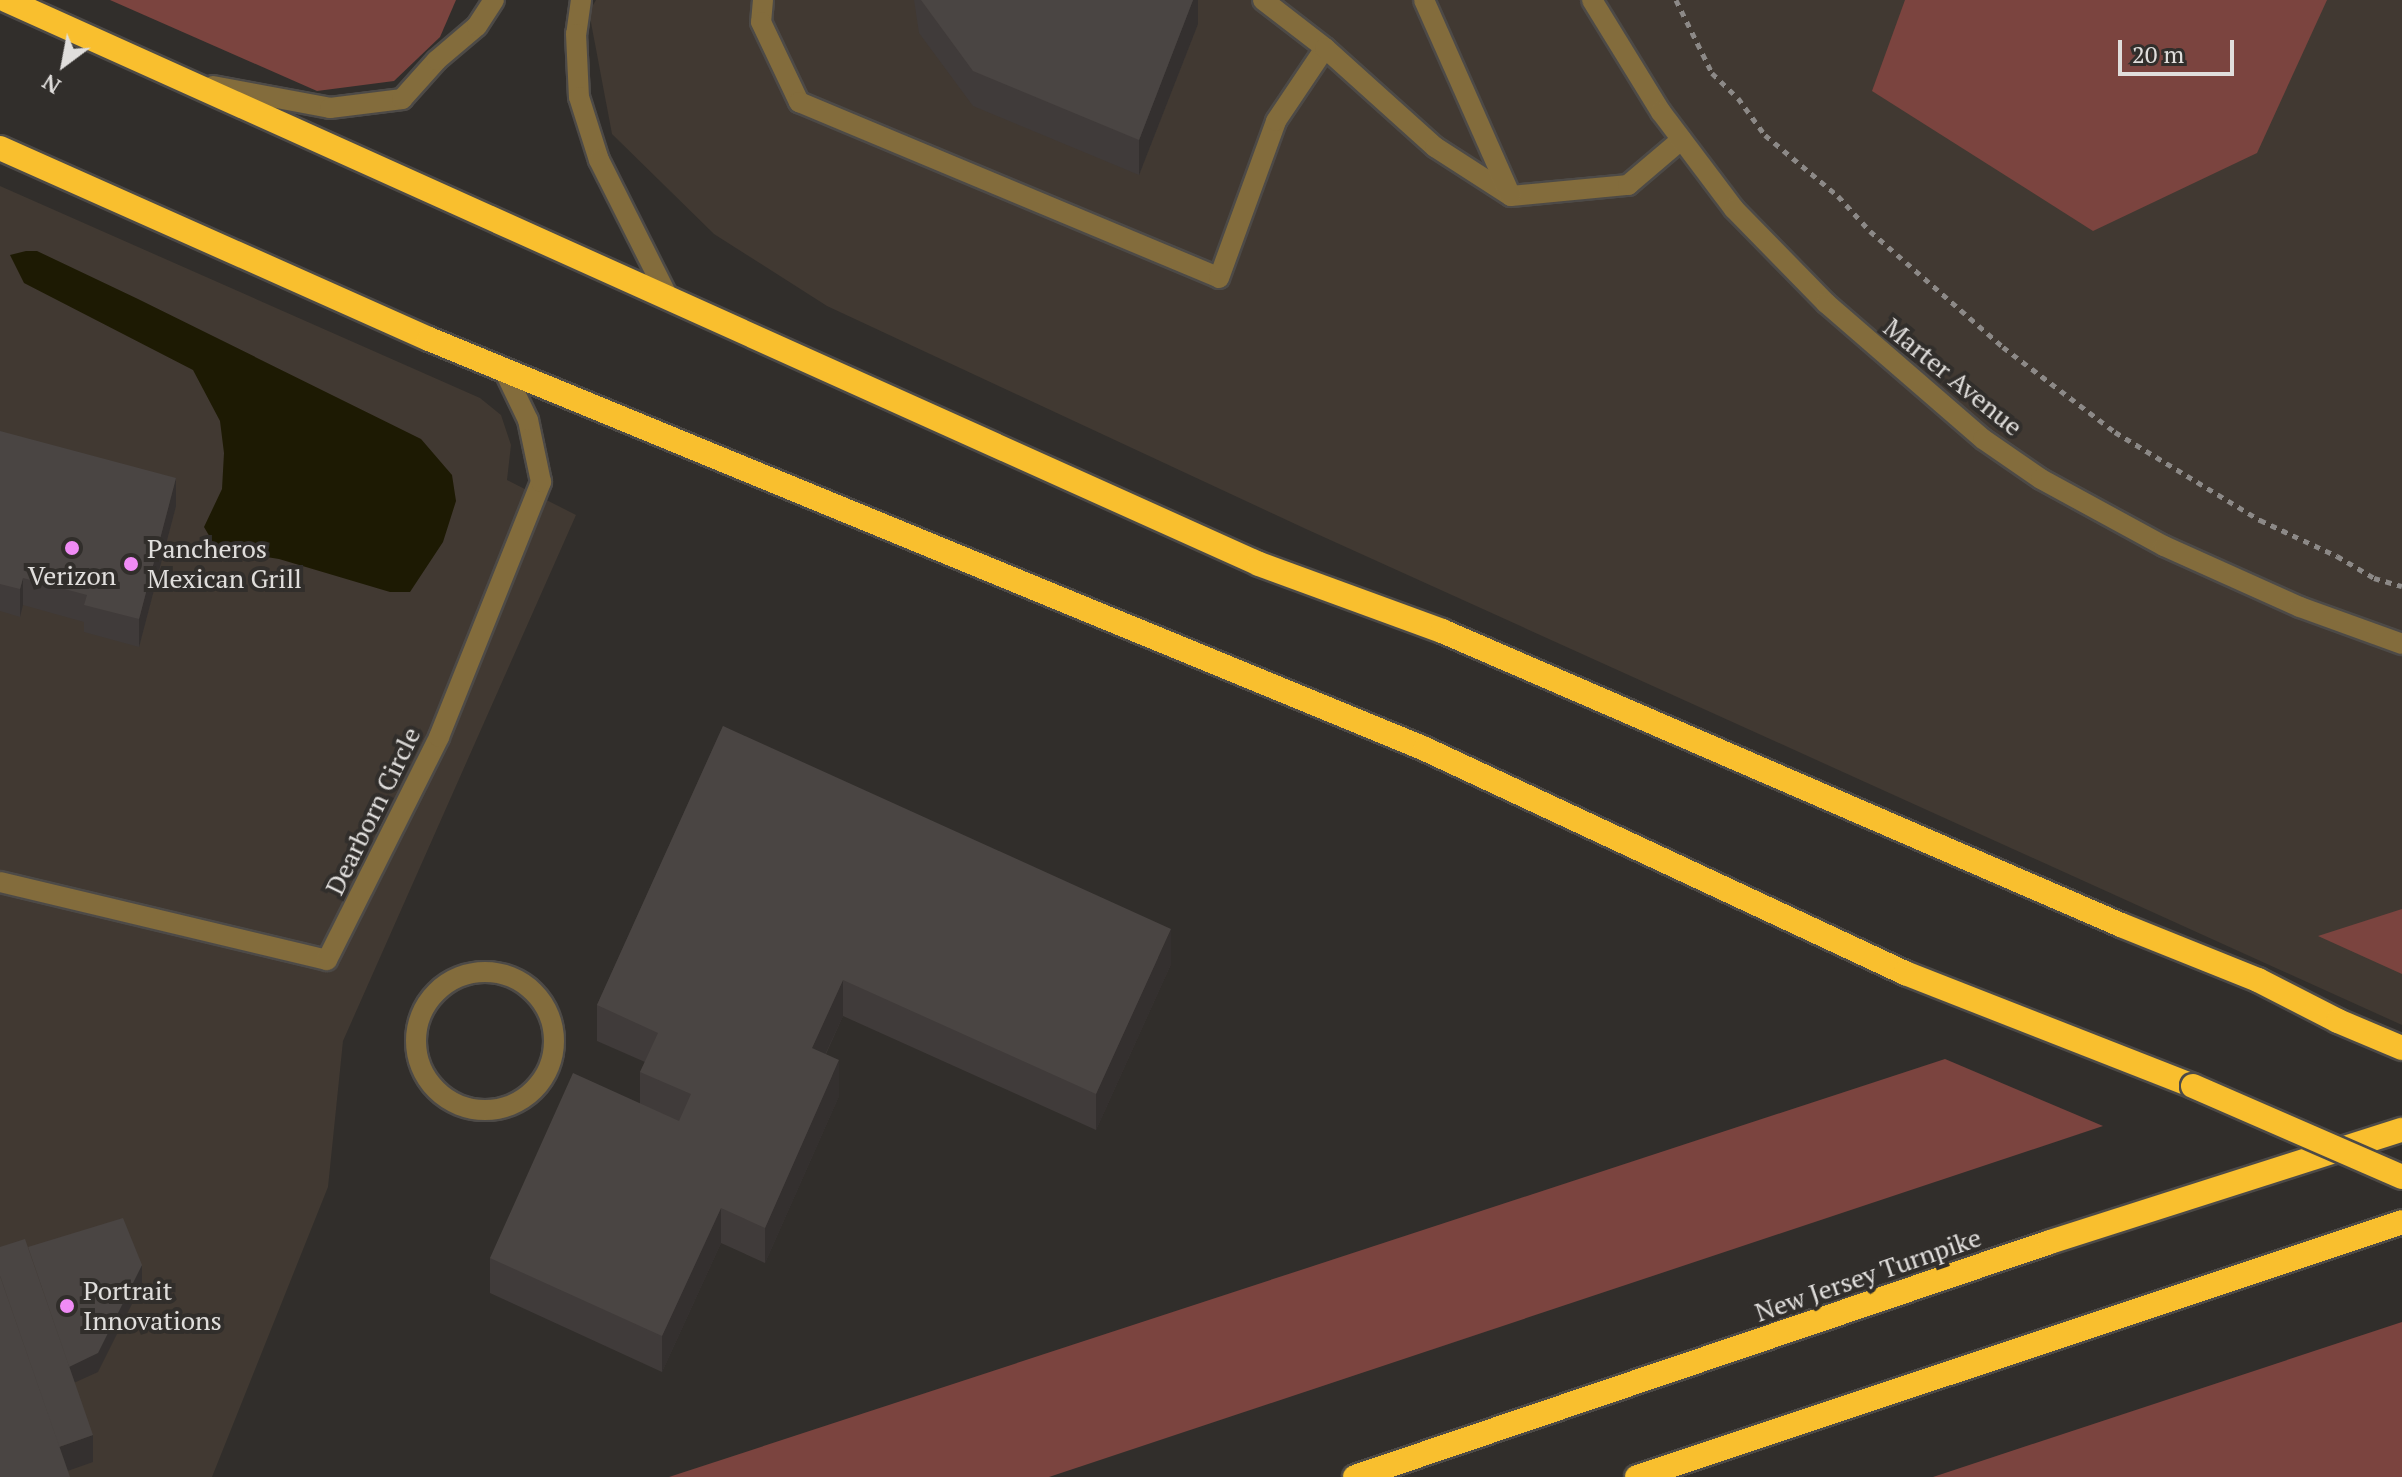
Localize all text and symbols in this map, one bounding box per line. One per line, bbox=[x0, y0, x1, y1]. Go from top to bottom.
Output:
north arrow bbox=[24, 24, 104, 104]
scale bar bbox=[2122, 24, 2238, 74]
text: 20 m bbox=[2132, 38, 2184, 70]
text: N bbox=[36, 68, 66, 101]
street label: Marter Avenue bbox=[1877, 311, 2029, 443]
place label: Pancheros Mexican Grill bbox=[147, 533, 302, 594]
marker: Verizon bbox=[63, 539, 81, 557]
marker: Pancheros Mexican Grill bbox=[122, 555, 140, 573]
place label: Verizon bbox=[28, 560, 116, 592]
street label: Dearborn Circle bbox=[319, 722, 427, 900]
street label: New Jersey Turnpike bbox=[1751, 1222, 1985, 1328]
place label: Portrait Innovations bbox=[83, 1275, 222, 1336]
marker: Portrait Innovations bbox=[58, 1297, 76, 1315]

